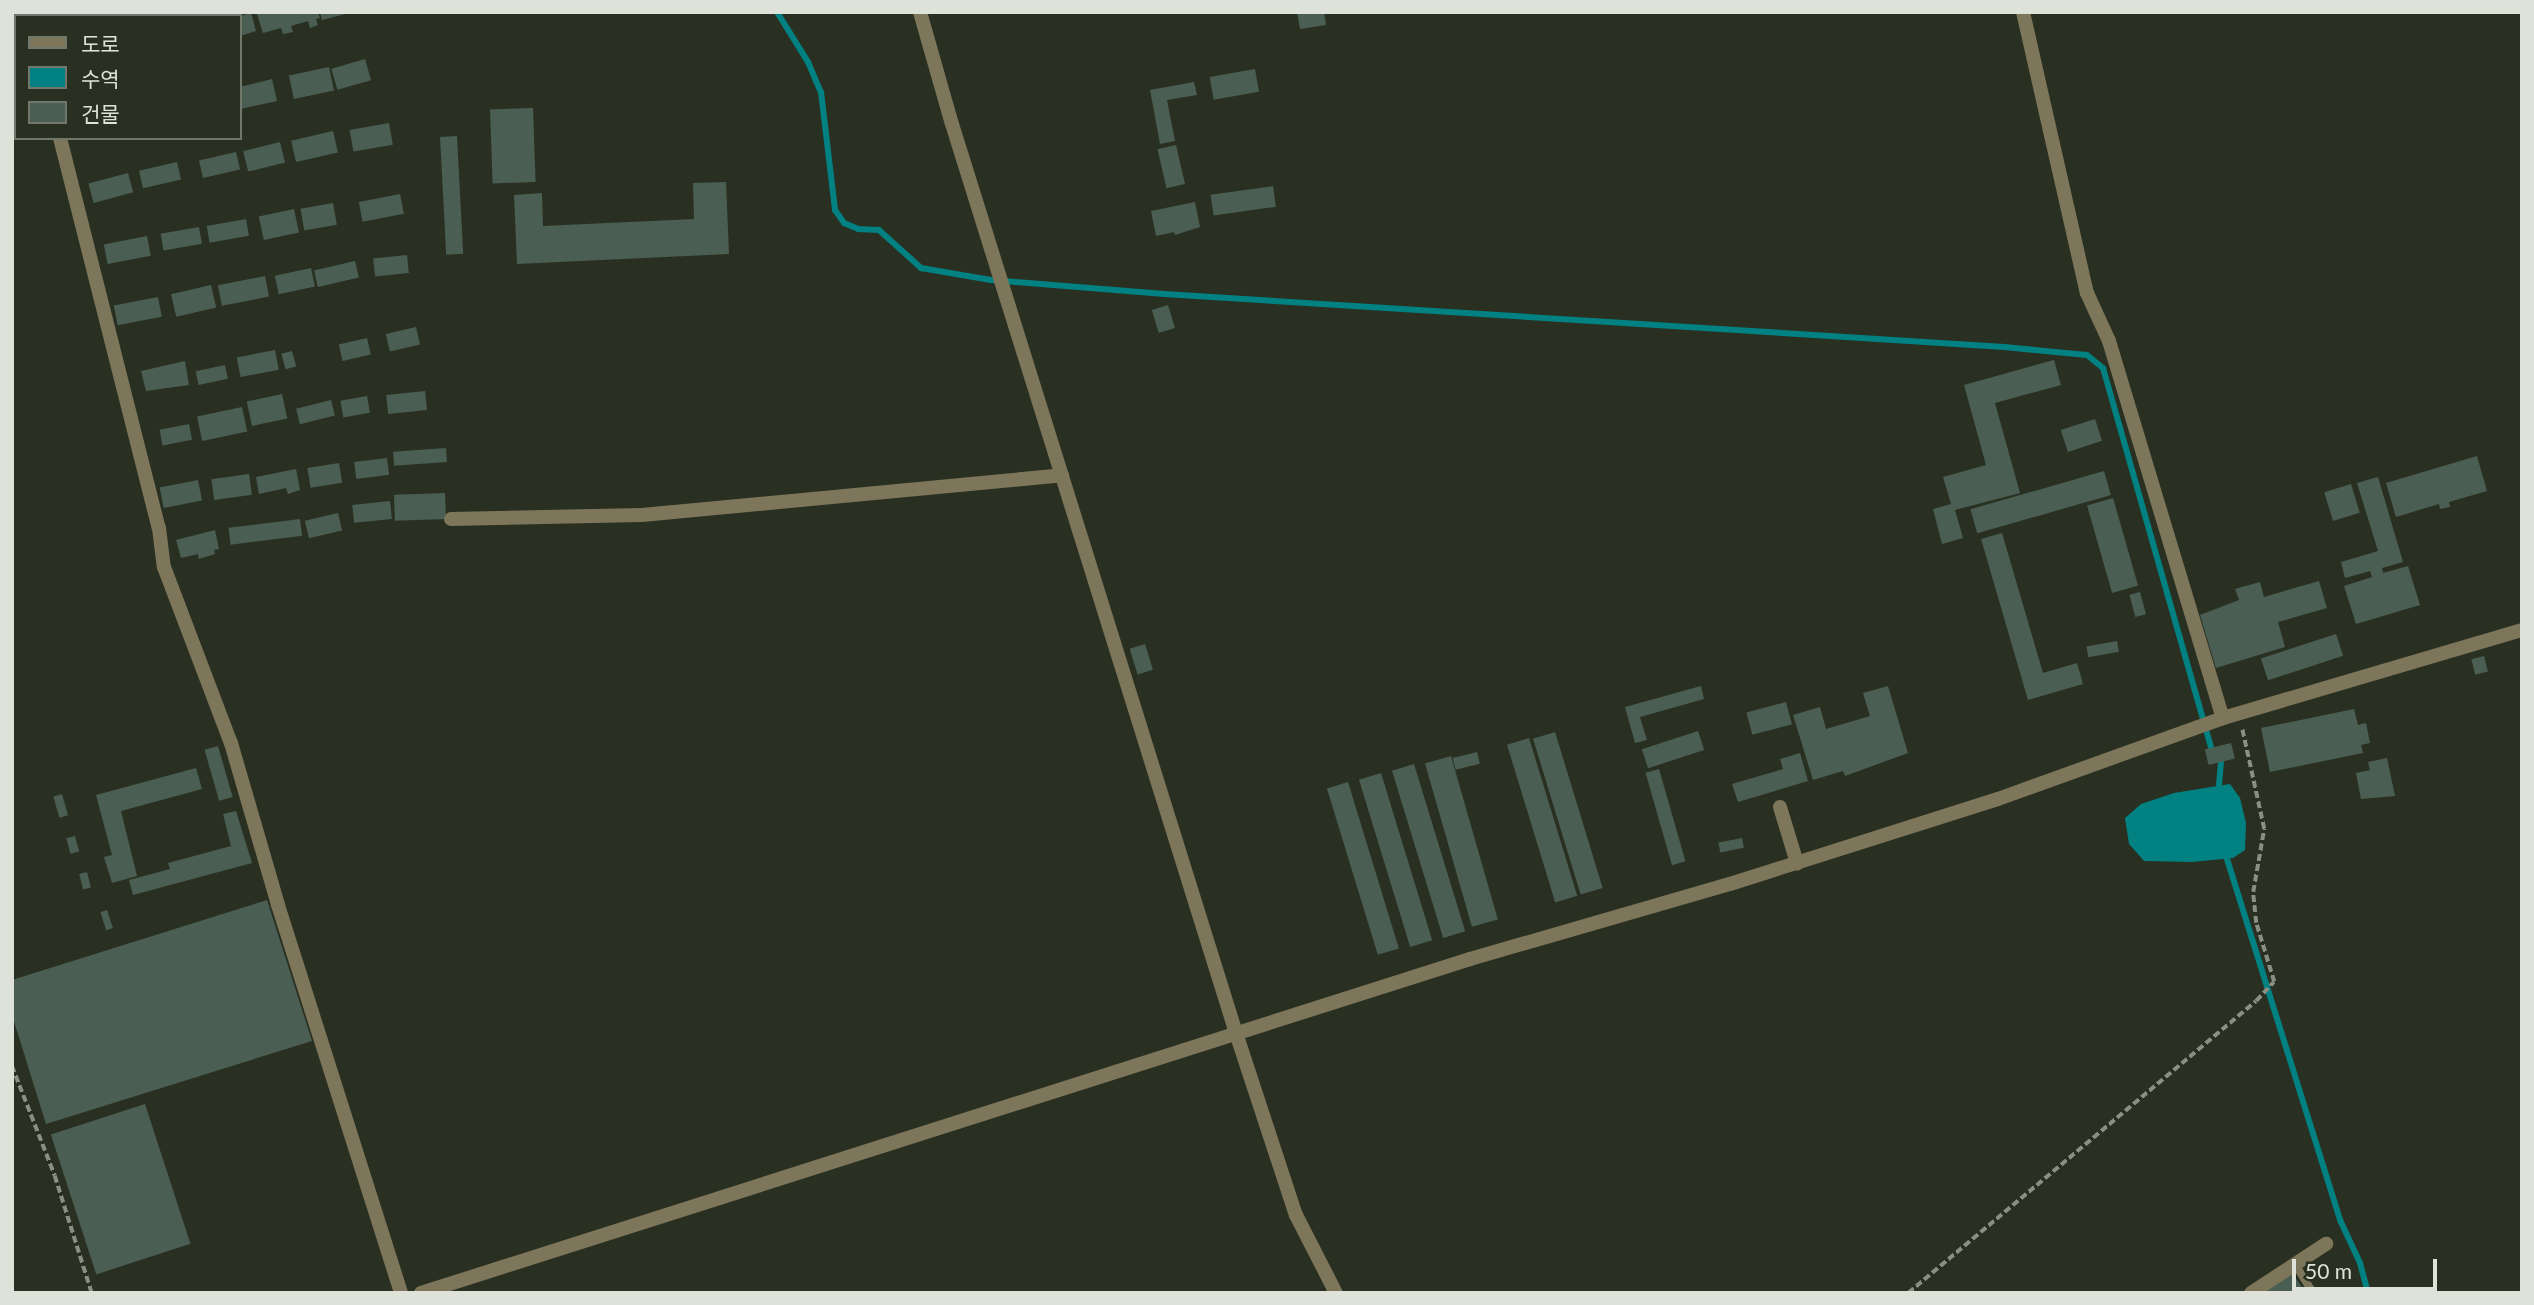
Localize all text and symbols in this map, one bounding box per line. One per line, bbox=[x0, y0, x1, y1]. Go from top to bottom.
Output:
legend bbox=[14, 14, 242, 140]
text: 도로 bbox=[81, 31, 120, 56]
text: 수역 bbox=[81, 66, 120, 91]
text: 건물 bbox=[81, 101, 120, 126]
scale bar bbox=[2296, 1246, 2441, 1290]
text: 50 m bbox=[2305, 1258, 2352, 1283]

